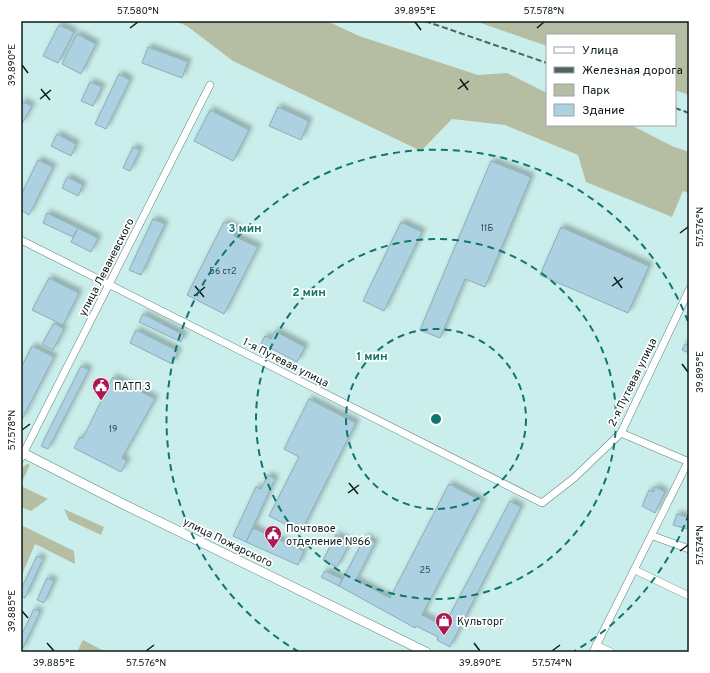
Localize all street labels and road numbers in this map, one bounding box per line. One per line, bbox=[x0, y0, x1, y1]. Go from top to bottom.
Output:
street label: улица Леваневского bbox=[76, 216, 138, 319]
street label: 1-я Путевая улица bbox=[240, 335, 331, 391]
street label: 2-я Путевая улица bbox=[605, 336, 660, 429]
street label: улица Пожарского bbox=[180, 515, 275, 571]

